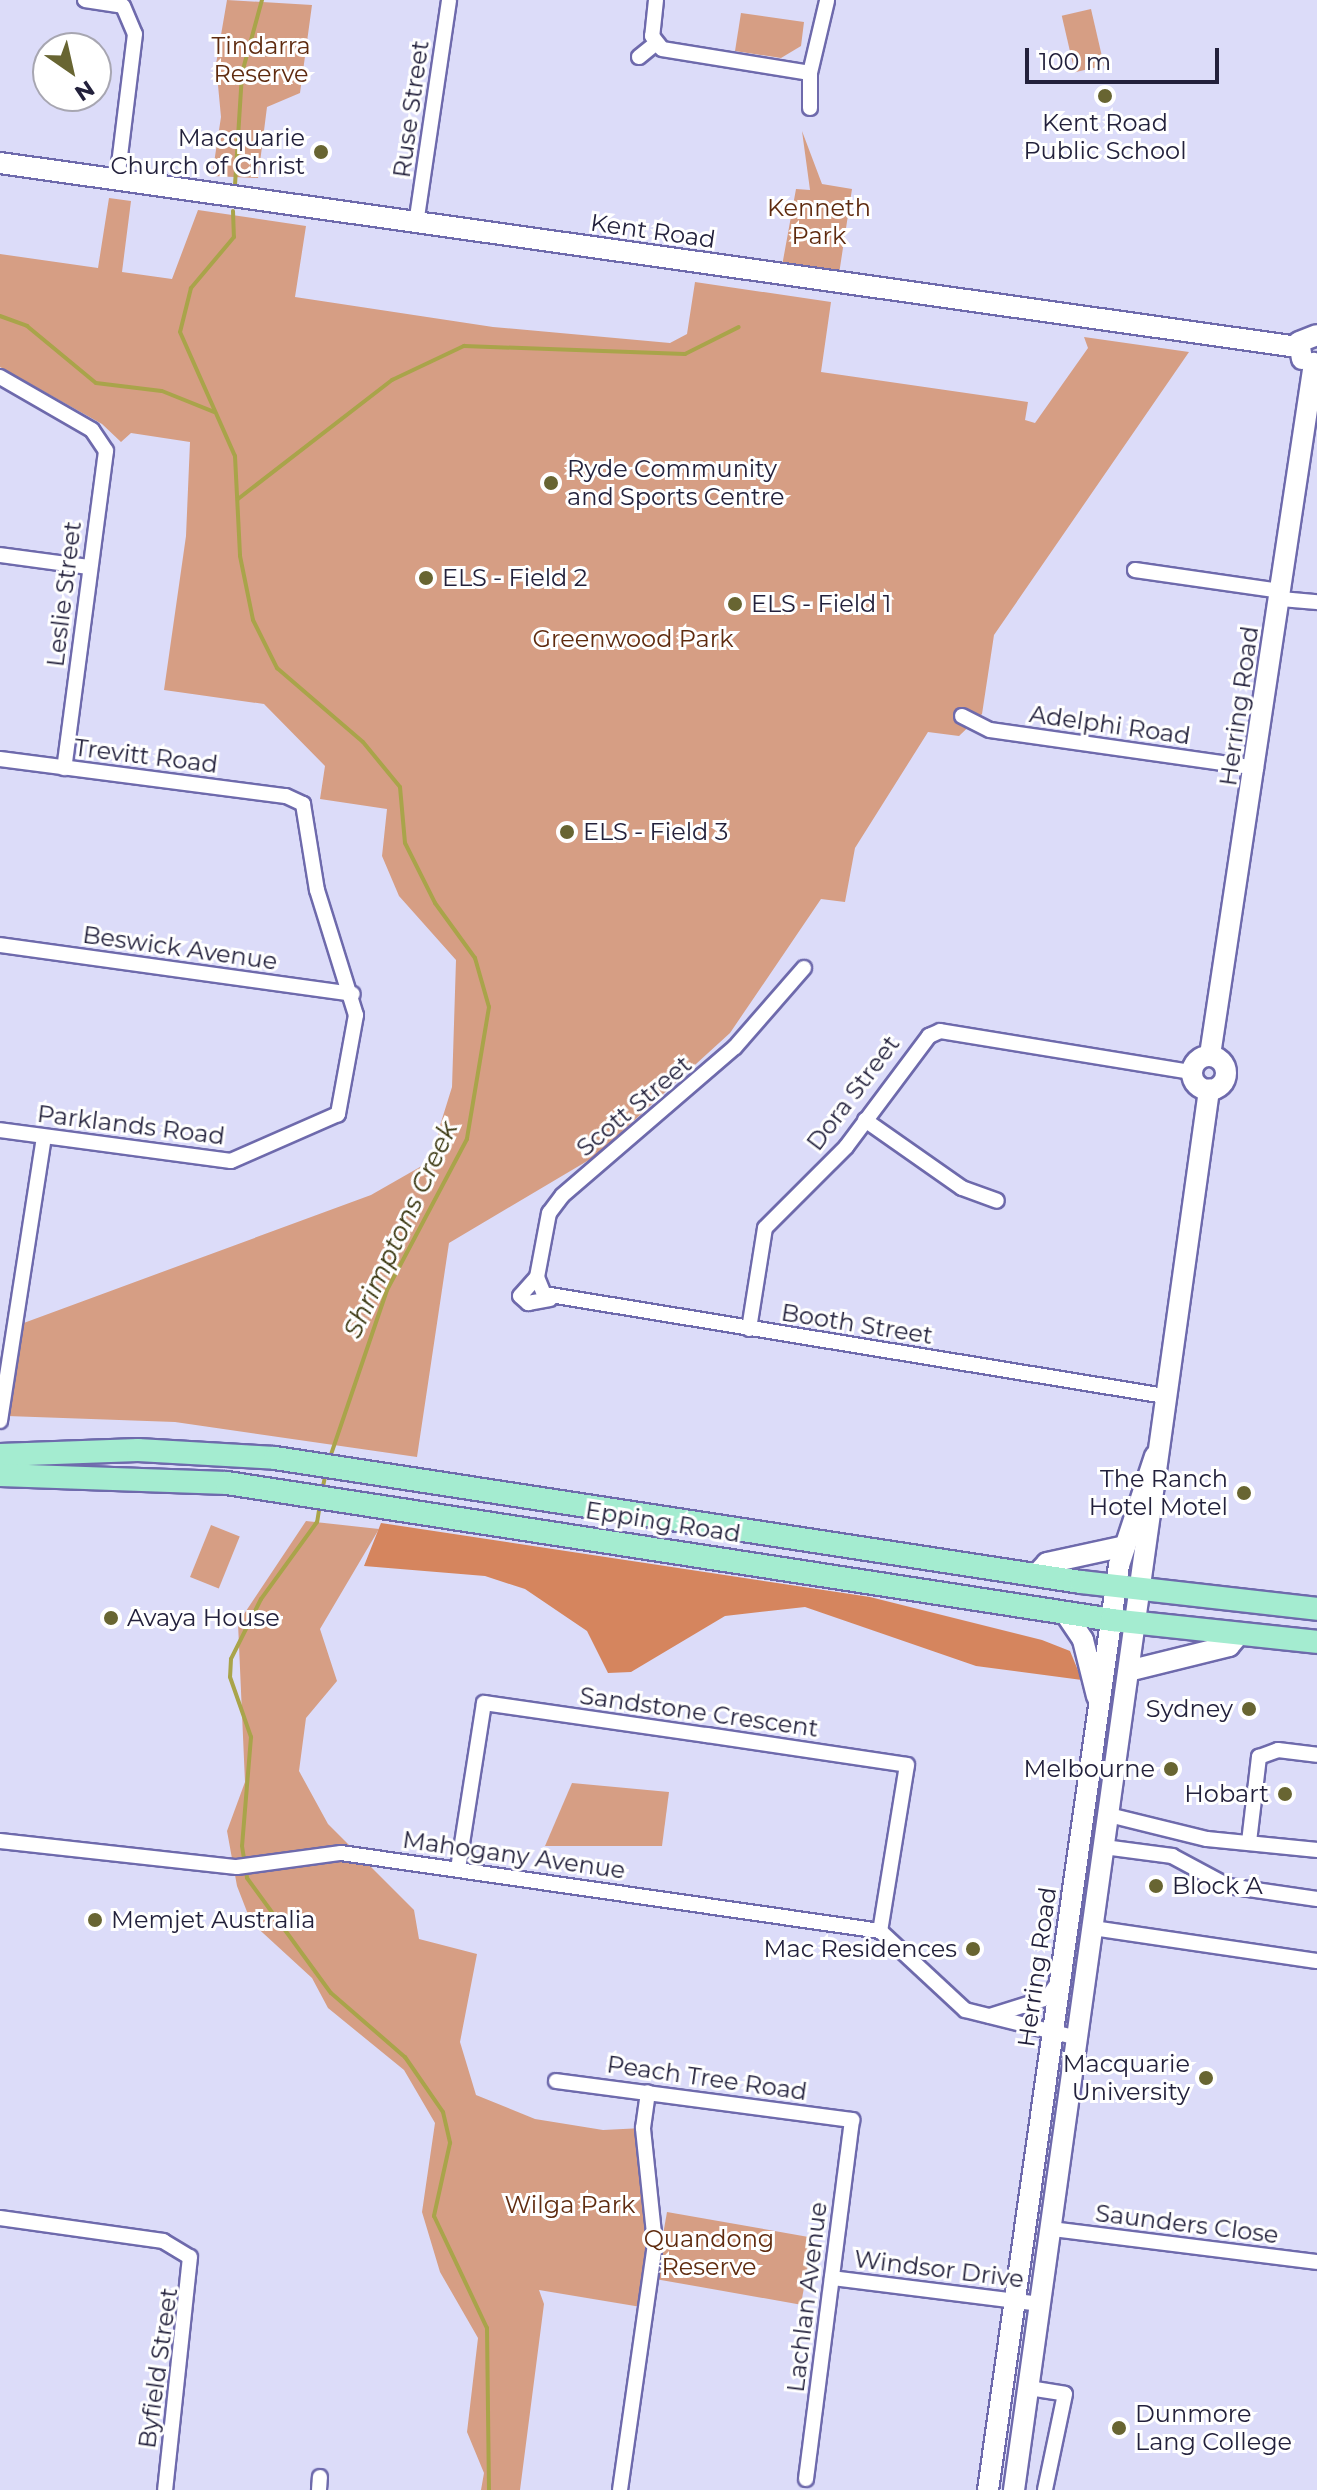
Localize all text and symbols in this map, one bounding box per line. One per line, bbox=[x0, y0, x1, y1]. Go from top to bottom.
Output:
north arrow bbox=[32, 32, 112, 112]
park label: Tindarra Reserve bbox=[211, 32, 311, 88]
scale bar bbox=[1029, 32, 1223, 82]
street label: Ruse Street bbox=[387, 38, 435, 180]
text: 100 m bbox=[1039, 47, 1111, 76]
text: N bbox=[70, 74, 100, 107]
marker: Kent Road Public School bbox=[1096, 87, 1114, 105]
place label: Kent Road Public School bbox=[1023, 109, 1187, 165]
place label: Macquarie Church of Christ bbox=[110, 124, 305, 180]
marker: Macquarie Church of Christ bbox=[312, 143, 330, 161]
park label: Kenneth Park bbox=[767, 194, 871, 250]
street label: Kent Road bbox=[589, 208, 717, 254]
place label: Ryde Community and Sports Centre bbox=[567, 455, 785, 511]
marker: Ryde Community and Sports Centre bbox=[542, 474, 560, 492]
street label: Leslie Street bbox=[41, 520, 87, 668]
place label: ELS - Field 2 bbox=[442, 564, 587, 592]
marker: ELS - Field 2 bbox=[417, 569, 435, 587]
place label: ELS - Field 1 bbox=[751, 590, 891, 618]
marker: ELS - Field 1 bbox=[726, 595, 744, 613]
street label: Herring Road bbox=[1214, 624, 1264, 788]
park label: Greenwood Park bbox=[532, 625, 734, 653]
street label: Adelphi Road bbox=[1028, 699, 1192, 751]
street label: Trevitt Road bbox=[73, 733, 219, 779]
place label: ELS - Field 3 bbox=[583, 818, 728, 846]
marker: ELS - Field 3 bbox=[558, 823, 576, 841]
street label: Beswick Avenue bbox=[81, 920, 279, 976]
street label: Dora Street bbox=[800, 1030, 906, 1156]
street label: Scott Street bbox=[571, 1050, 697, 1162]
street label: Parklands Road bbox=[36, 1099, 226, 1151]
water label: Shrimptons Creek bbox=[337, 1117, 465, 1343]
street label: Booth Street bbox=[779, 1298, 935, 1350]
place label: The Ranch Hotel Motel bbox=[1089, 1465, 1228, 1521]
marker: The Ranch Hotel Motel bbox=[1235, 1484, 1253, 1502]
street label: Epping Road bbox=[583, 1496, 743, 1548]
place label: Avaya House bbox=[127, 1604, 280, 1632]
marker: Avaya House bbox=[102, 1609, 120, 1627]
street label: Sandstone Crescent bbox=[578, 1681, 820, 1743]
place label: Sydney bbox=[1146, 1695, 1233, 1723]
marker: Sydney bbox=[1240, 1700, 1258, 1718]
place label: Melbourne bbox=[1024, 1755, 1155, 1783]
marker: Melbourne bbox=[1162, 1760, 1180, 1778]
place label: Hobart bbox=[1184, 1780, 1269, 1808]
marker: Hobart bbox=[1276, 1785, 1294, 1803]
street label: Mahogany Avenue bbox=[401, 1825, 627, 1885]
place label: Block A bbox=[1172, 1872, 1263, 1900]
marker: Block A bbox=[1147, 1877, 1165, 1895]
street label: Herring Road bbox=[1012, 1885, 1062, 2049]
place label: Memjet Australia bbox=[111, 1906, 315, 1934]
marker: Memjet Australia bbox=[86, 1911, 104, 1929]
place label: Mac Residences bbox=[764, 1935, 957, 1963]
marker: Mac Residences bbox=[964, 1940, 982, 1958]
street label: Peach Tree Road bbox=[605, 2050, 809, 2106]
place label: Macquarie University bbox=[1063, 2050, 1190, 2106]
marker: Macquarie University bbox=[1197, 2069, 1215, 2087]
park label: Wilga Park bbox=[505, 2191, 635, 2219]
street label: Saunders Close bbox=[1094, 2198, 1280, 2250]
street label: Lachlan Avenue bbox=[781, 2200, 833, 2394]
park label: Quandong Reserve bbox=[644, 2225, 774, 2281]
street label: Windsor Drive bbox=[853, 2244, 1025, 2294]
street label: Byfield Street bbox=[132, 2286, 184, 2450]
place label: Dunmore Lang College bbox=[1135, 2400, 1292, 2456]
marker: Dunmore Lang College bbox=[1110, 2419, 1128, 2437]

